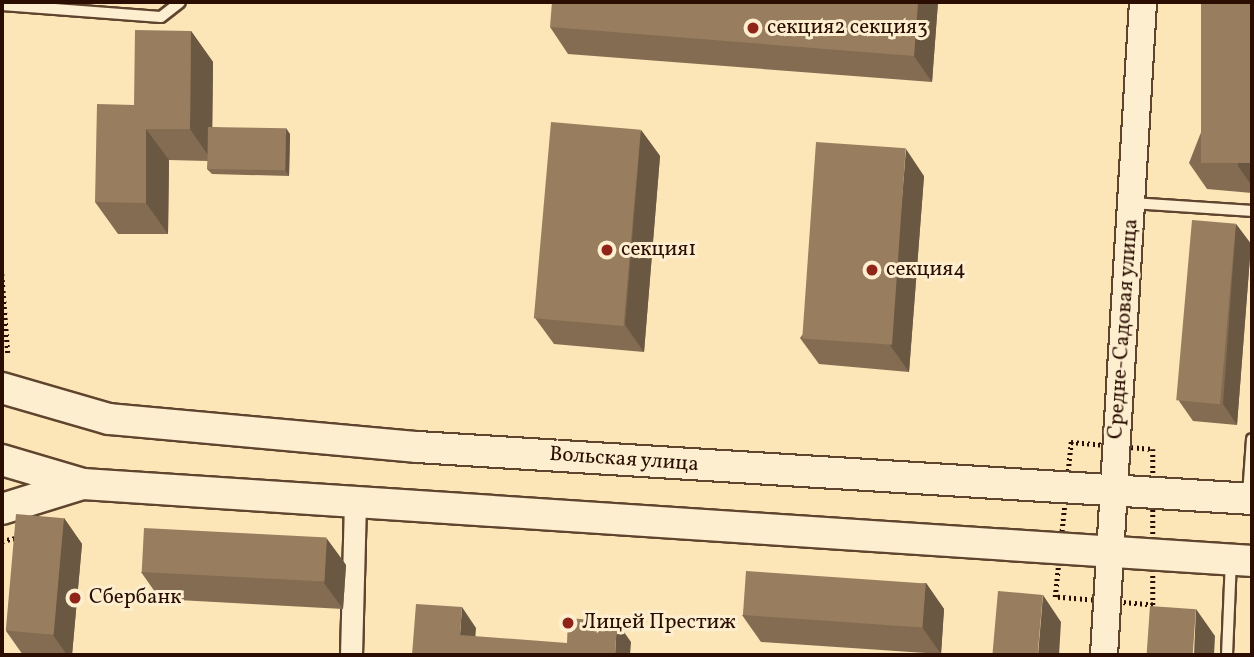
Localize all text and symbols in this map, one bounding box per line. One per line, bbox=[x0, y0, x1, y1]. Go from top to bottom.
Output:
place label: секция2 секция3 bbox=[767, 15, 928, 41]
marker: секция2 секция3 bbox=[745, 20, 761, 36]
street label: Средне-Садовая улица bbox=[1104, 218, 1144, 440]
place label: секция1 bbox=[621, 237, 696, 263]
marker: секция1 bbox=[599, 242, 615, 258]
place label: секция4 bbox=[886, 257, 966, 283]
marker: секция4 bbox=[864, 262, 880, 278]
street label: Вольская улица bbox=[548, 442, 700, 478]
place label: Сбербанк bbox=[89, 585, 181, 611]
marker: Сбербанк bbox=[67, 590, 83, 606]
place label: Лицей Престиж bbox=[582, 610, 736, 636]
marker: Лицей Престиж bbox=[560, 615, 576, 631]

